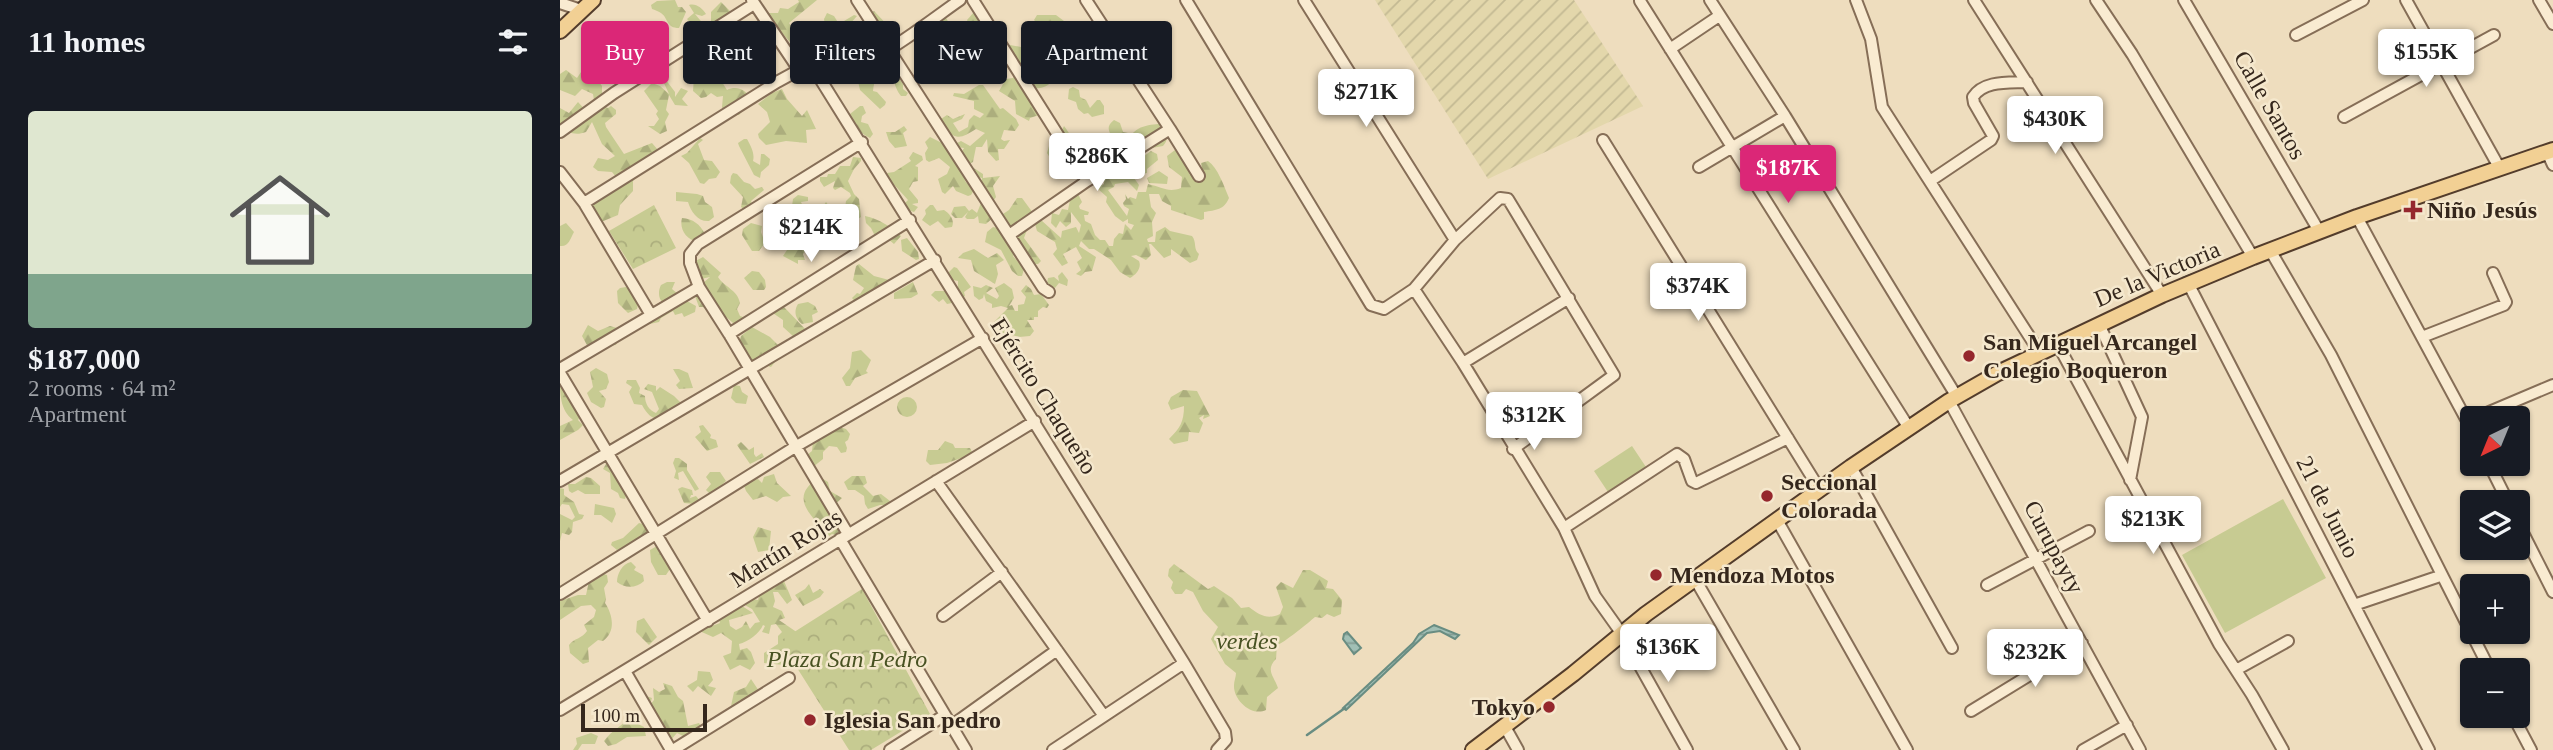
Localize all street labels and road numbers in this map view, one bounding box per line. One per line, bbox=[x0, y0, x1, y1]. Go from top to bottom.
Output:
street label: Calle Santos bbox=[2229, 46, 2311, 164]
street label: De la Victoria bbox=[2090, 236, 2224, 312]
street label: Ejército Chaqueño bbox=[985, 313, 1103, 479]
street label: 21 de Junio bbox=[2291, 452, 2365, 562]
street label: Curupayty bbox=[2019, 496, 2089, 598]
street label: Martín Rojas bbox=[726, 504, 846, 592]

